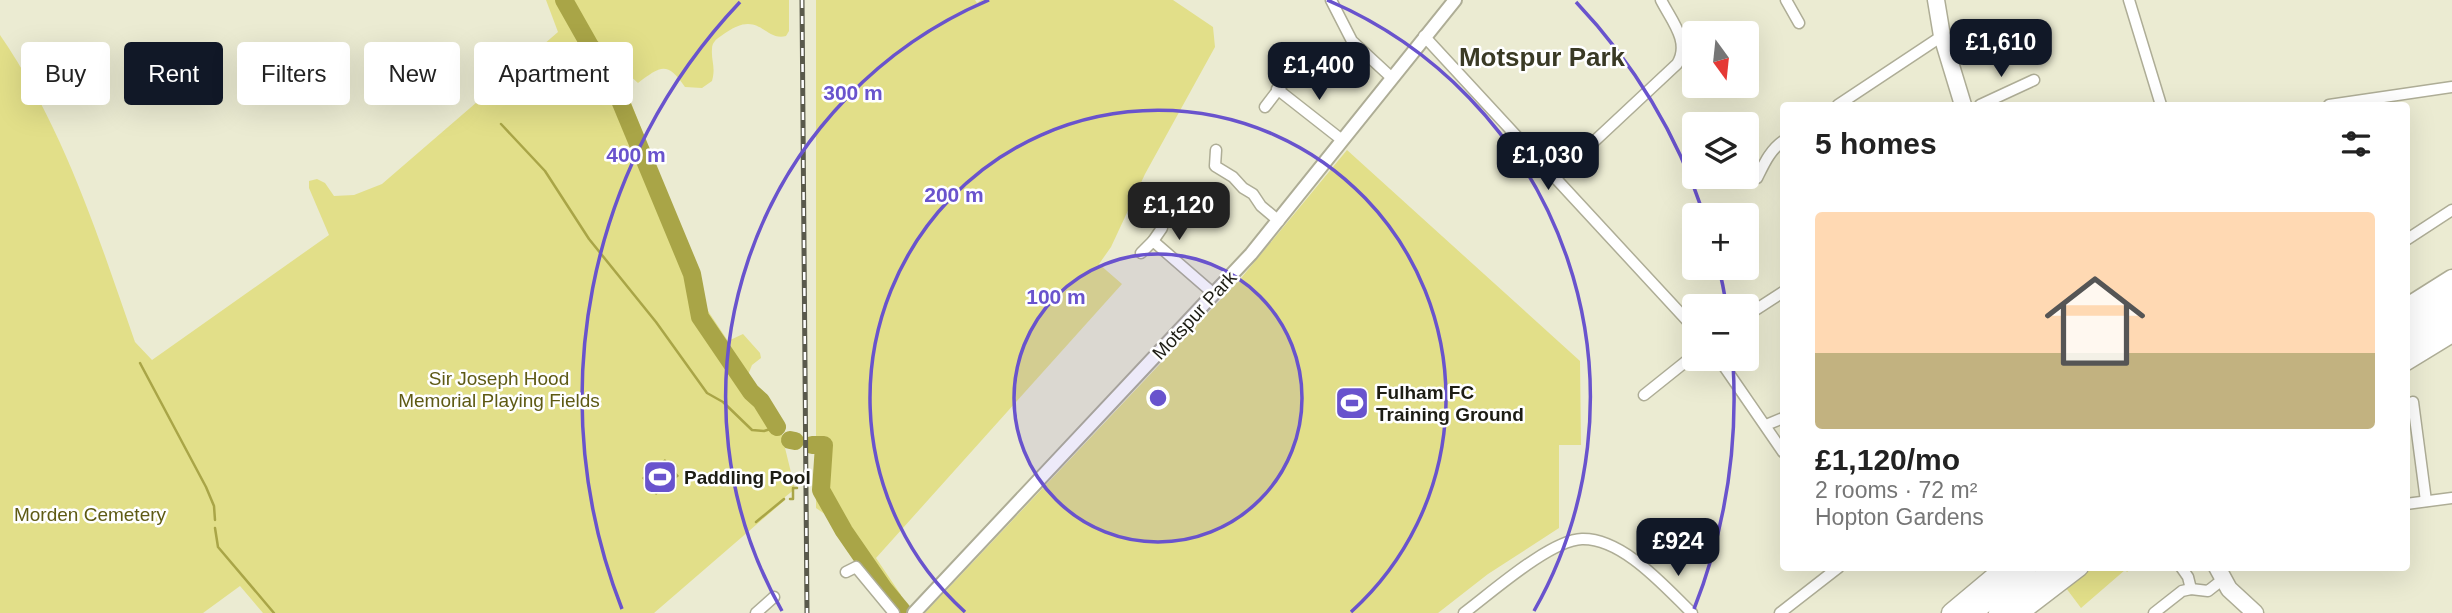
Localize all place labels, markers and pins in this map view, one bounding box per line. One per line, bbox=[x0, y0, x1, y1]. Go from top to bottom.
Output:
pin: £1,610 bbox=[1944, 20, 2058, 79]
pin: £1,400 bbox=[1262, 42, 1376, 102]
pin: £1,030 bbox=[1491, 132, 1605, 192]
pin: £1,120 bbox=[1122, 182, 1236, 242]
place label: Fulham FC Training Ground bbox=[1376, 382, 1524, 425]
sports icon: Fulham FC Training Ground bbox=[1333, 384, 1371, 422]
centre of rings bbox=[1146, 386, 1170, 410]
sports icon: Paddling Pool bbox=[641, 458, 679, 496]
place label: Paddling Pool bbox=[684, 467, 811, 488]
pin: £924 bbox=[1637, 518, 1719, 578]

